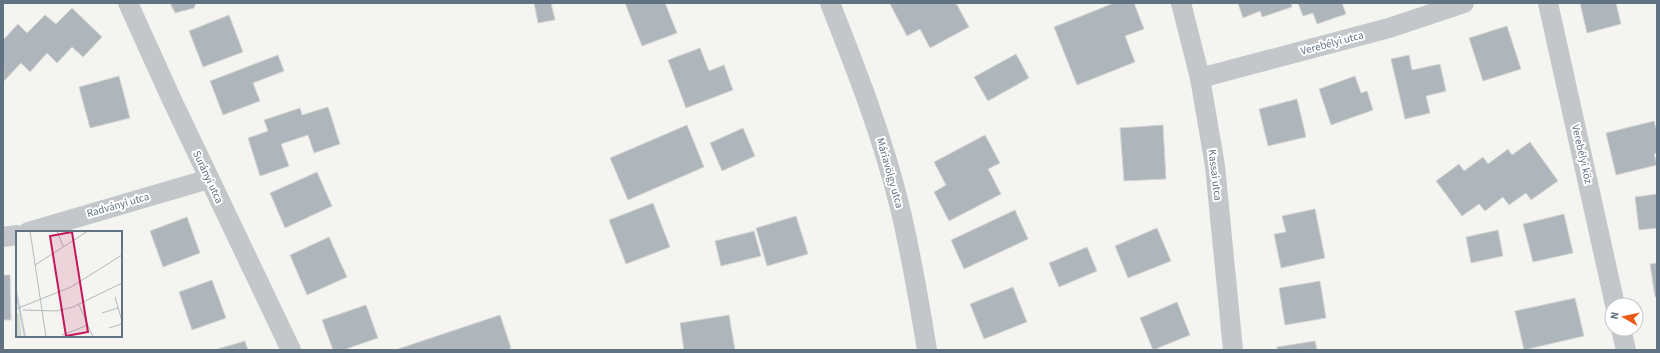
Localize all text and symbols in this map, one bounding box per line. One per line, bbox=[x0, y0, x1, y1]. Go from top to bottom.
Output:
street label: Verebélyi utca bbox=[1299, 27, 1365, 59]
street label: Verebélyi köz bbox=[1568, 123, 1596, 185]
street label: Máriavölgy utca bbox=[873, 136, 907, 210]
street label: Surányi utca bbox=[189, 148, 227, 206]
street label: Kassai utca bbox=[1204, 148, 1226, 202]
street label: Radványi utca bbox=[85, 189, 151, 221]
inset map bbox=[16, 231, 122, 337]
north arrow bbox=[1604, 297, 1644, 337]
text: N bbox=[1607, 311, 1623, 320]

